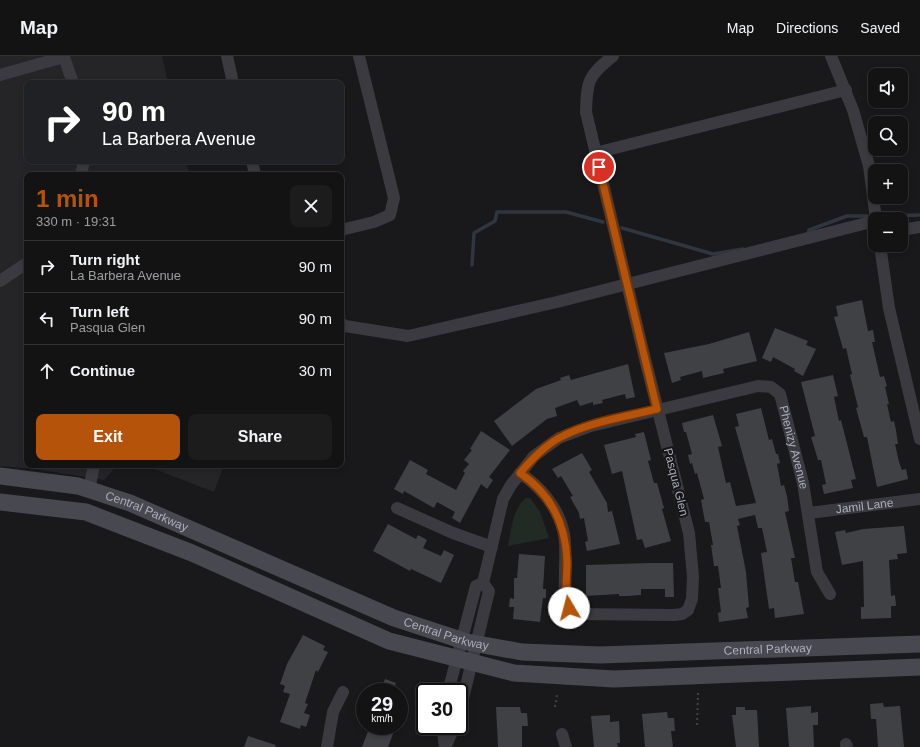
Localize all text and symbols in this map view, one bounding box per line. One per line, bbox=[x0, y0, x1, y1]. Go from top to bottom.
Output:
text: Map bbox=[20, 17, 58, 38]
text: Map bbox=[727, 20, 754, 36]
text: Directions bbox=[776, 20, 838, 36]
text: Saved bbox=[860, 20, 900, 36]
map controls bbox=[868, 68, 908, 252]
button: sound bbox=[868, 68, 908, 108]
icon: right bbox=[36, 96, 88, 148]
text: 90 m bbox=[102, 96, 166, 127]
button: search bbox=[868, 116, 908, 156]
text: La Barbera Avenue bbox=[102, 129, 256, 149]
pin bbox=[582, 150, 616, 184]
icon: arrive bbox=[588, 156, 610, 178]
button: + bbox=[868, 164, 908, 204]
text: 1 min bbox=[36, 185, 99, 212]
button: close bbox=[290, 185, 332, 227]
button: − bbox=[868, 212, 908, 252]
text: 330 m · 19:31 bbox=[36, 214, 116, 229]
text: Turn right bbox=[70, 251, 140, 268]
icon: right bbox=[36, 256, 58, 278]
text: 90 m bbox=[299, 258, 332, 275]
text: La Barbera Avenue bbox=[70, 268, 181, 283]
text: Turn left bbox=[70, 303, 129, 320]
icon: left bbox=[36, 308, 58, 330]
text: 90 m bbox=[299, 310, 332, 327]
text: Pasqua Glen bbox=[70, 320, 145, 335]
icon: ahead bbox=[36, 360, 58, 382]
text: Continue bbox=[70, 362, 135, 379]
text: 30 m bbox=[299, 362, 332, 379]
street label: Phenizy Avenue bbox=[776, 404, 811, 490]
button: Exit bbox=[36, 414, 180, 460]
button: Share bbox=[188, 414, 332, 460]
street label: Pasqua Glen bbox=[661, 447, 691, 517]
street label: Central Parkway bbox=[104, 488, 190, 534]
street label: Jamil Lane bbox=[835, 495, 895, 517]
position arrow bbox=[548, 587, 590, 629]
street label: Central Parkway bbox=[402, 615, 490, 653]
street label: Central Parkway bbox=[723, 641, 812, 658]
speed limit sign: 30 bbox=[416, 683, 468, 735]
text: 29 bbox=[371, 693, 393, 715]
text: km/h bbox=[371, 713, 393, 724]

